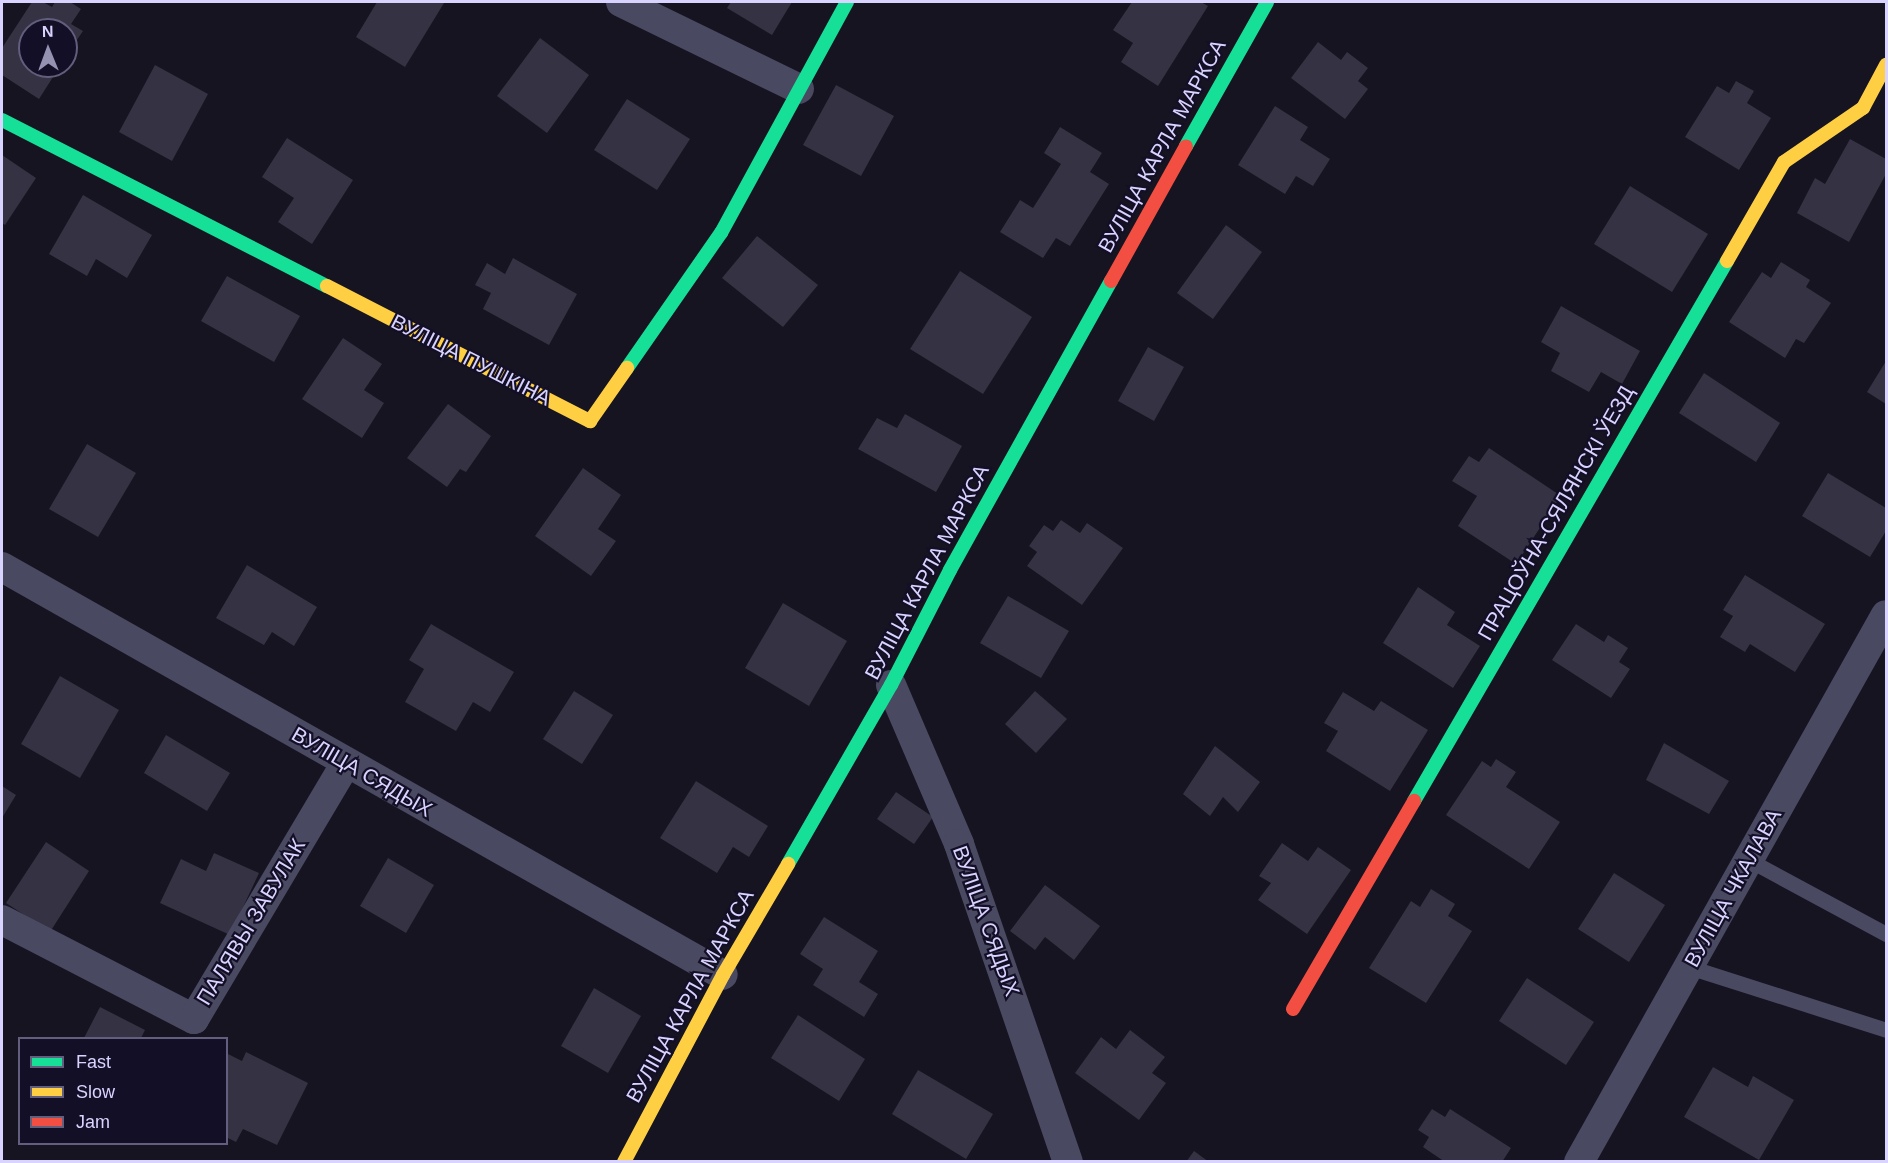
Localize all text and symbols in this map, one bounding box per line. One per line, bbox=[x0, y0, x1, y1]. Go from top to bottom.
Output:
north arrow bbox=[18, 18, 78, 78]
text: N bbox=[42, 23, 54, 40]
street label: ВУЛІЦА КАРЛА МАРКСА bbox=[1093, 35, 1231, 257]
street label: ВУЛІЦА ПУШКІНА bbox=[387, 309, 555, 411]
street label: ПРАЦОЎНА-СЯЛЯНСКІ ЎЕЗД bbox=[1473, 381, 1639, 645]
street label: ВУЛІЦА КАРЛА МАРКСА bbox=[860, 460, 994, 684]
street label: ВУЛІЦА СЯДЫХ bbox=[287, 722, 437, 822]
street label: ВУЛІЦА ЧКАЛАВА bbox=[1679, 805, 1787, 971]
street label: ПАЛЯВЫ ЗАВУЛАК bbox=[191, 834, 311, 1010]
street label: ВУЛІЦА СЯДЫХ bbox=[947, 842, 1025, 1000]
street label: ВУЛІЦА КАРЛА МАРКСА bbox=[621, 885, 759, 1107]
legend bbox=[18, 1037, 228, 1145]
text: Fast bbox=[76, 1052, 111, 1072]
text: Slow bbox=[76, 1082, 115, 1102]
text: Jam bbox=[76, 1112, 110, 1132]

